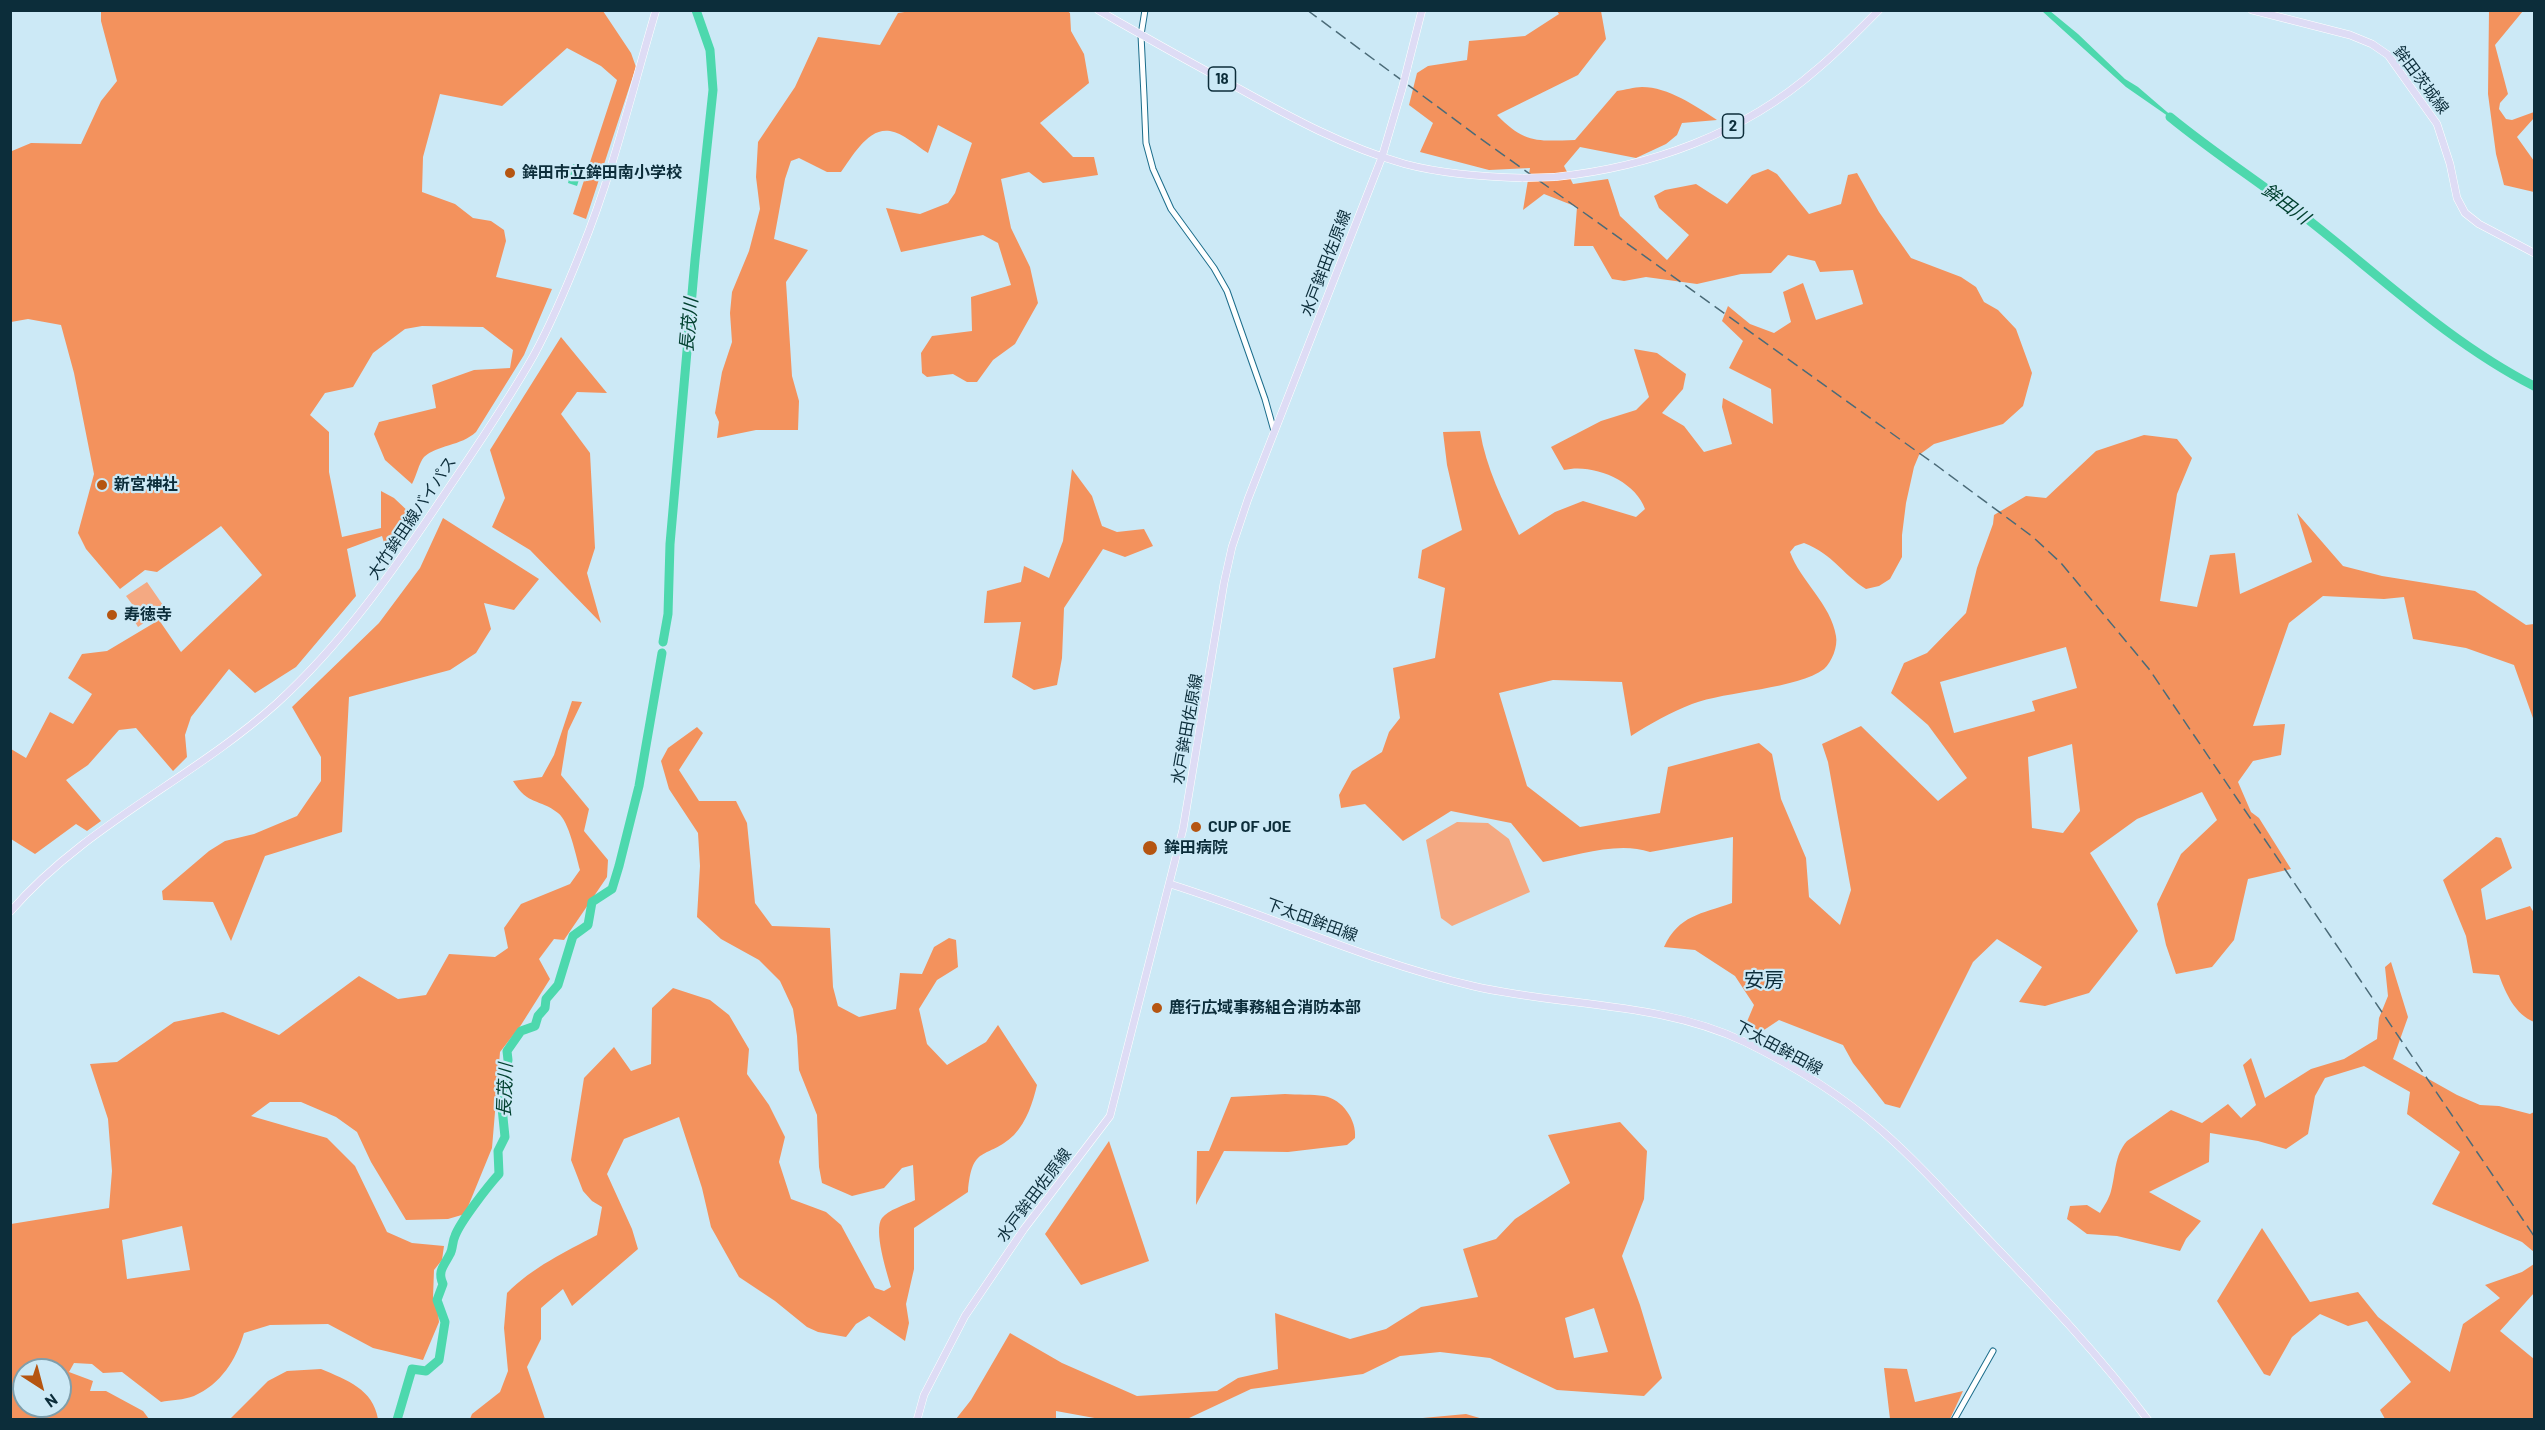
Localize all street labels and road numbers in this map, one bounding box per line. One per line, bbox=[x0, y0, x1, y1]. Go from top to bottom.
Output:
street label: 鉾田茨城線 bbox=[2389, 42, 2453, 118]
road number: 18 bbox=[1208, 67, 1236, 91]
road number: 2 bbox=[1722, 114, 1744, 138]
street label: 水戸鉾田佐原線 bbox=[1297, 207, 1355, 319]
street label: 大竹鉾田線バイパス bbox=[364, 453, 460, 583]
street label: 水戸鉾田佐原線 bbox=[1168, 672, 1206, 786]
street label: 下太田鉾田線 bbox=[1264, 895, 1360, 945]
street label: 下太田鉾田線 bbox=[1732, 1017, 1826, 1079]
street label: 水戸鉾田佐原線 bbox=[993, 1144, 1075, 1246]

